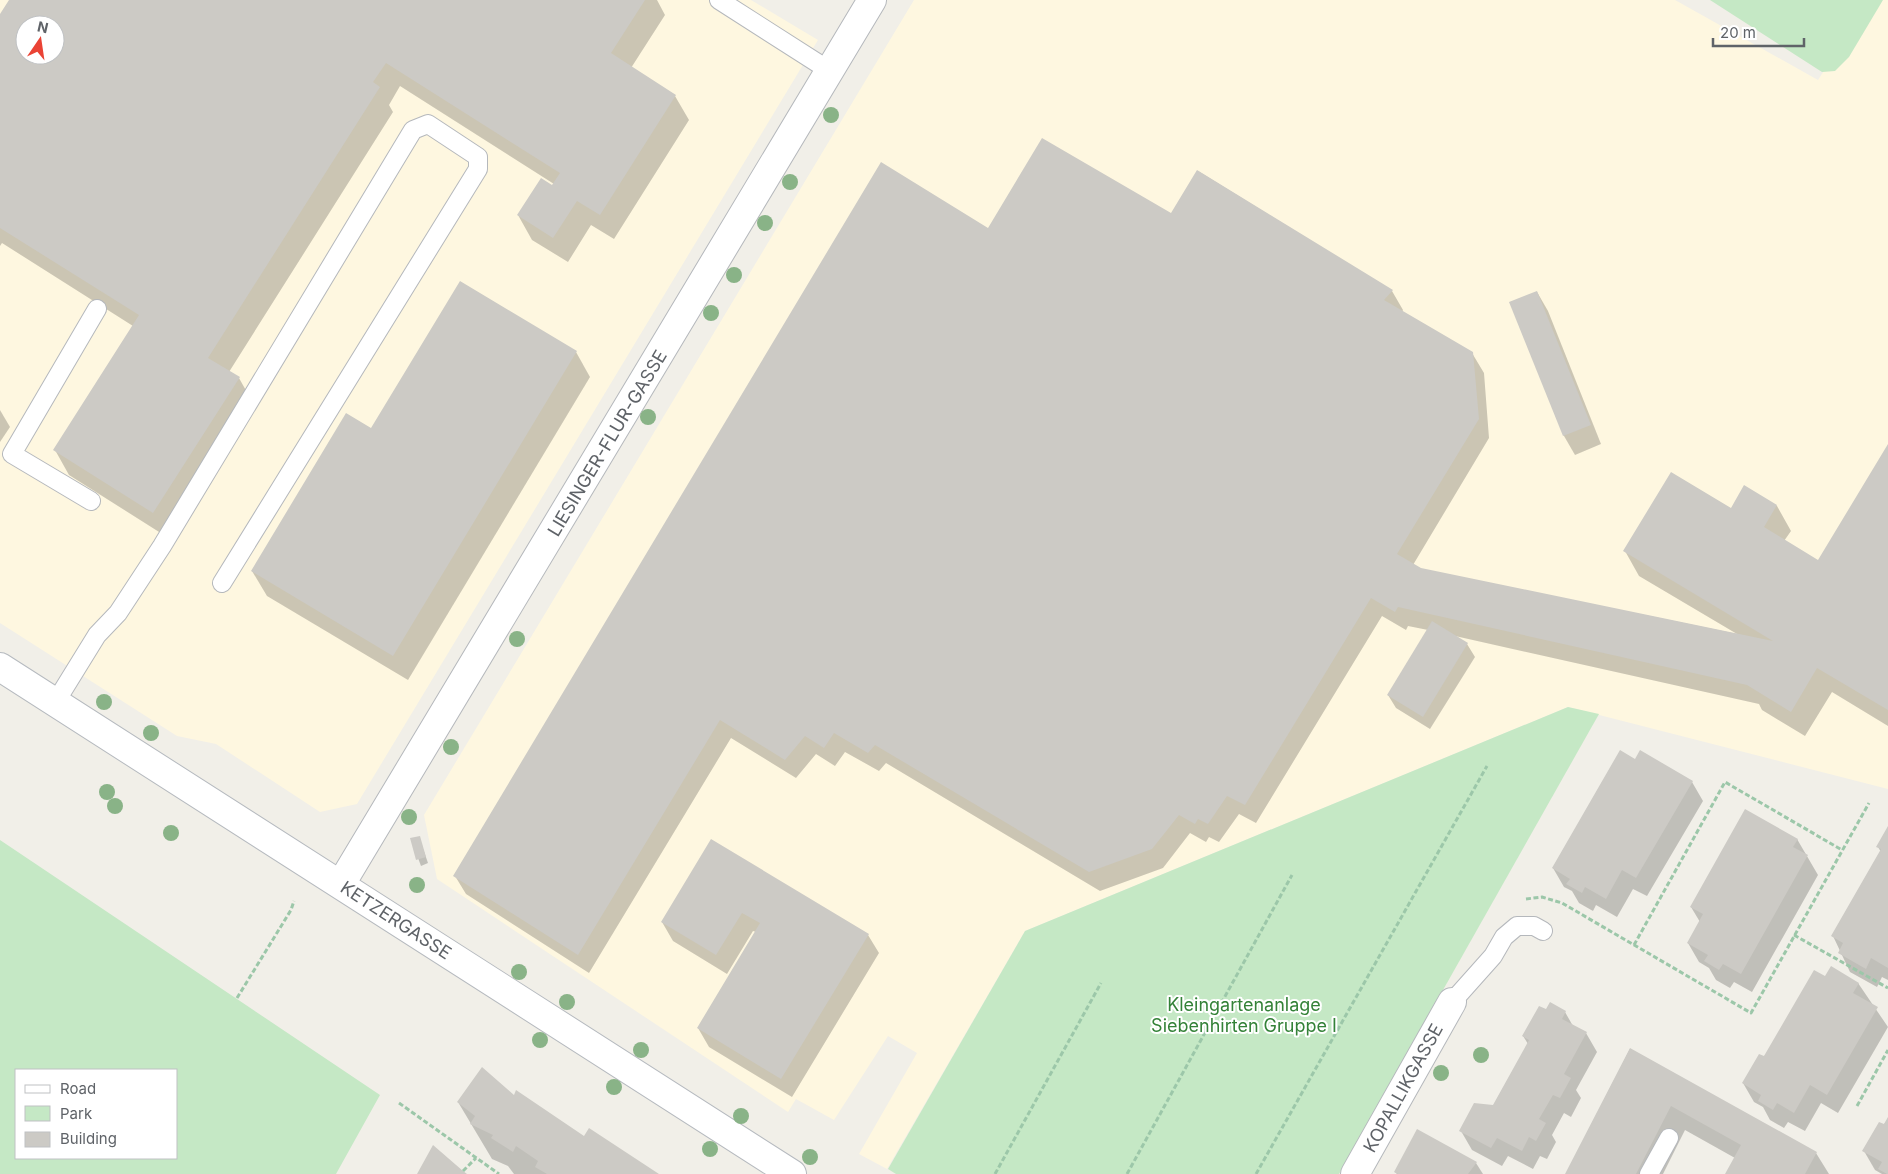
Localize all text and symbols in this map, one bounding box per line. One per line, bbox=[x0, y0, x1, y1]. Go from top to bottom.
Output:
north arrow bbox=[15, 15, 65, 65]
scale bar bbox=[1713, 15, 1804, 47]
text: N bbox=[36, 17, 50, 36]
text: 20 m bbox=[1720, 23, 1756, 42]
street label: LIESINGER-FLUR-GASSE bbox=[543, 346, 671, 540]
street label: KETZERGASSE bbox=[337, 876, 455, 964]
park label: Kleingartenanlage Siebenhirten Gruppe I bbox=[1151, 994, 1337, 1036]
street label: KOPALLIKGASSE bbox=[1359, 1020, 1447, 1156]
legend bbox=[15, 1069, 178, 1159]
text: Road bbox=[60, 1079, 96, 1098]
text: Park bbox=[60, 1104, 93, 1123]
text: Building bbox=[60, 1129, 117, 1148]

